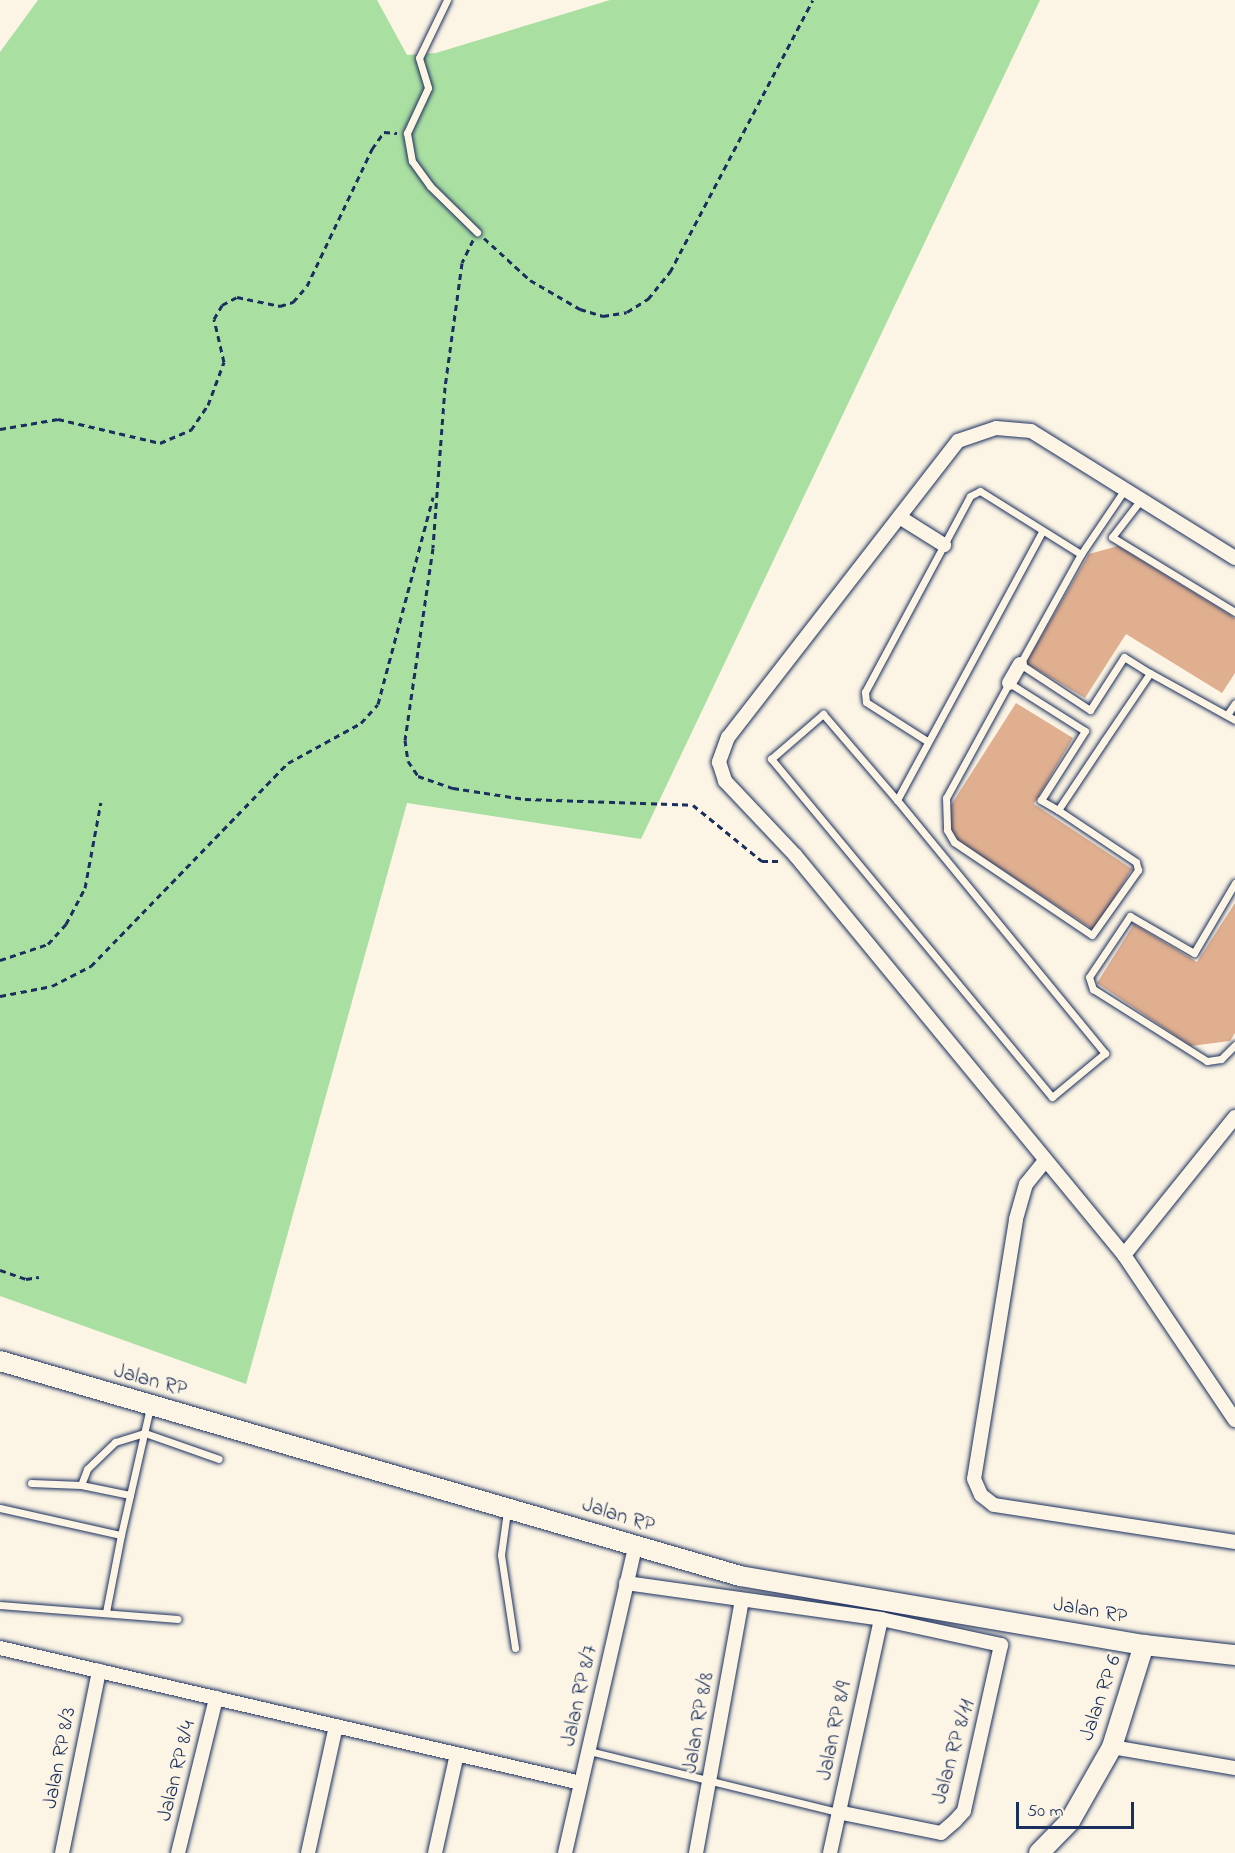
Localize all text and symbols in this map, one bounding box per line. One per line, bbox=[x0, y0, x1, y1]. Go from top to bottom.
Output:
street label: Jalan RP bbox=[111, 1359, 189, 1403]
street label: Jalan RP bbox=[579, 1492, 657, 1540]
street label: Jalan RP bbox=[1051, 1592, 1129, 1630]
street label: Jalan RP 8/7 bbox=[556, 1643, 604, 1749]
street label: Jalan RP 6 bbox=[1075, 1652, 1127, 1744]
street label: Jalan RP 8/8 bbox=[678, 1671, 720, 1775]
street label: Jalan RP 8/9 bbox=[812, 1679, 858, 1783]
street label: Jalan RP 8/11 bbox=[927, 1697, 981, 1807]
street label: Jalan RP 8/3 bbox=[38, 1705, 82, 1811]
street label: Jalan RP 8/4 bbox=[152, 1718, 202, 1824]
scale bar bbox=[1019, 1790, 1138, 1828]
text: 50 m bbox=[1027, 1799, 1064, 1825]

